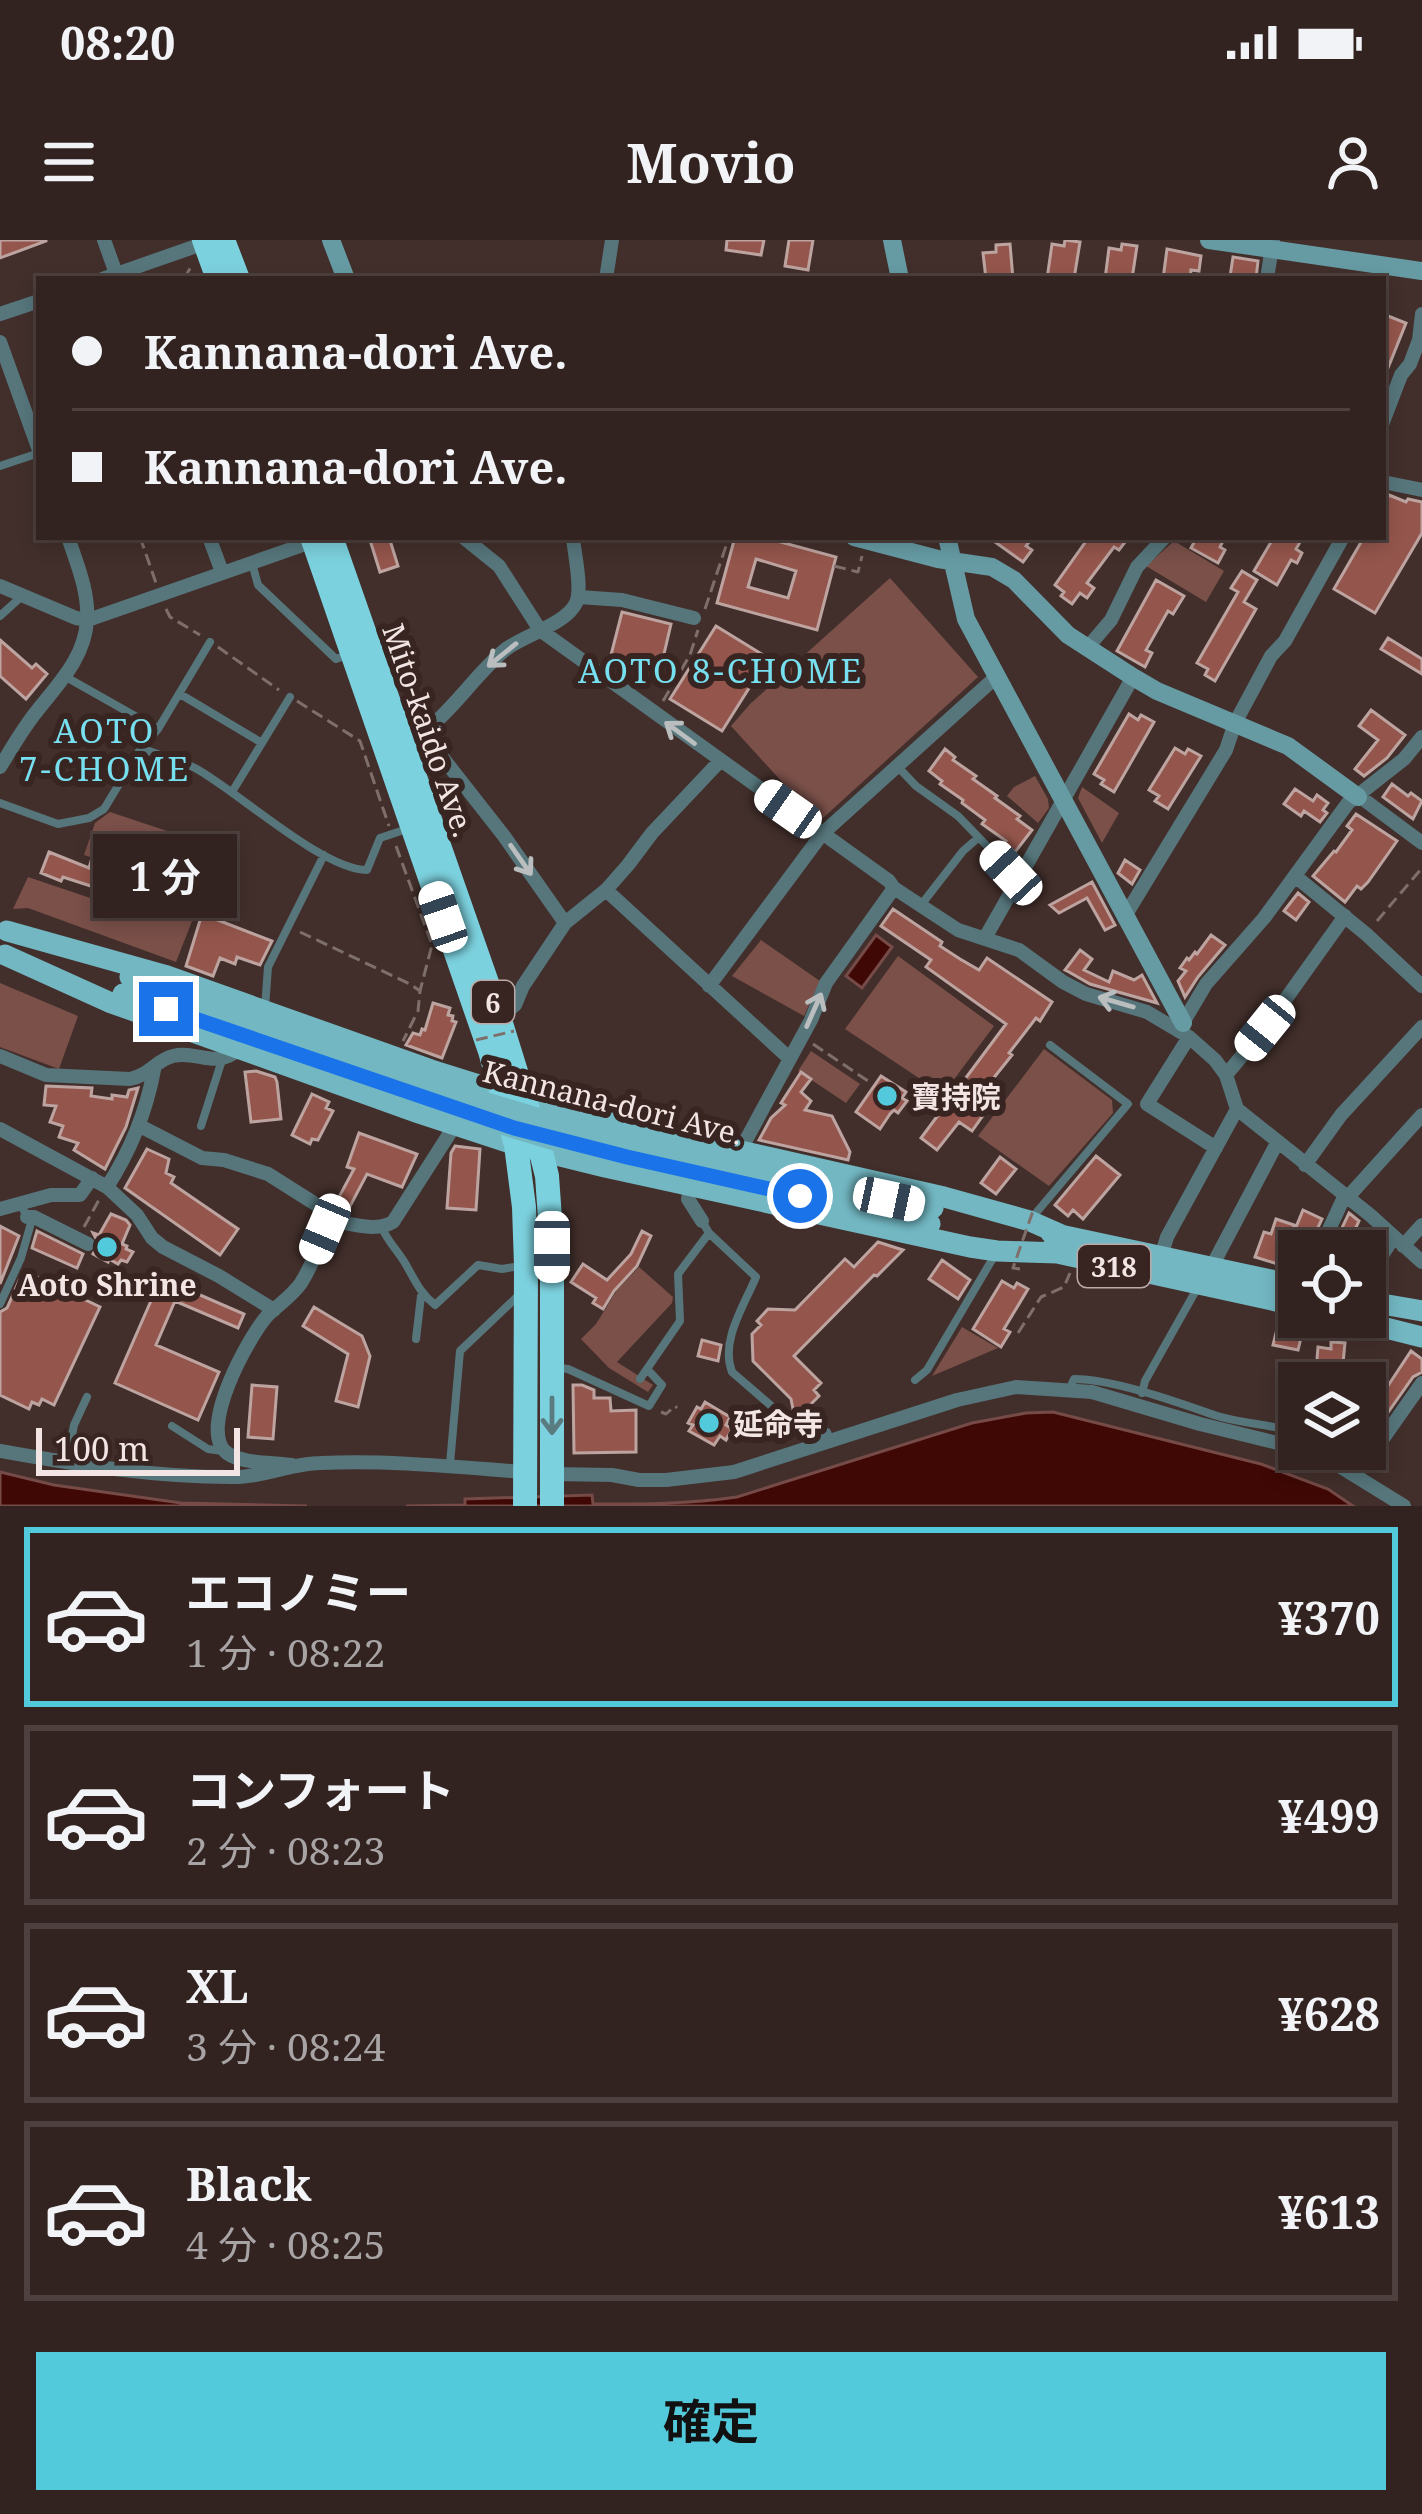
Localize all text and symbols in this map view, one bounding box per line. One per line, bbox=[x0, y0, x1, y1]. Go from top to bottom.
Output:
text: 08:20 bbox=[60, 12, 175, 73]
text: Movio bbox=[626, 125, 796, 199]
icon: menu bbox=[36, 129, 102, 195]
icon: person bbox=[1320, 129, 1386, 195]
text: Kannana-dori Ave. bbox=[144, 321, 567, 382]
text: Kannana-dori Ave. bbox=[144, 436, 567, 497]
street label: Mito-kaido Ave. bbox=[373, 618, 485, 842]
one-way arrow bbox=[487, 641, 518, 669]
district label: AOTO 8-CHOME bbox=[578, 648, 864, 693]
district label: AOTO 7-CHOME bbox=[19, 708, 191, 791]
one-way arrow bbox=[664, 720, 697, 746]
car bbox=[748, 774, 828, 844]
car bbox=[973, 834, 1049, 912]
callout: 1 分 bbox=[94, 835, 238, 919]
one-way arrow bbox=[508, 843, 533, 877]
text: 1 分 bbox=[129, 849, 201, 902]
car bbox=[414, 877, 472, 957]
road number: 6 bbox=[472, 981, 514, 1023]
route end bbox=[139, 982, 193, 1036]
car bbox=[1228, 989, 1302, 1067]
one-way arrow bbox=[1097, 990, 1135, 1012]
one-way arrow bbox=[804, 993, 826, 1029]
street label: Kannana-dori Ave. bbox=[479, 1050, 747, 1154]
place label: 寶持院 bbox=[911, 1076, 1001, 1117]
marker: 寶持院 bbox=[874, 1083, 900, 1109]
route start bbox=[773, 1169, 827, 1223]
car bbox=[850, 1174, 928, 1224]
car bbox=[294, 1189, 356, 1269]
car bbox=[534, 1211, 570, 1283]
map controls bbox=[1278, 1230, 1386, 1470]
button: locate bbox=[1278, 1230, 1386, 1338]
marker: Aoto Shrine bbox=[94, 1234, 120, 1260]
road number: 318 bbox=[1078, 1245, 1150, 1287]
place label: Aoto Shrine bbox=[17, 1264, 197, 1305]
button: layers bbox=[1278, 1362, 1386, 1470]
one-way arrow bbox=[541, 1396, 563, 1435]
place label: 延命寺 bbox=[733, 1403, 823, 1444]
marker: 延命寺 bbox=[696, 1410, 722, 1436]
scale bar bbox=[36, 1422, 240, 1475]
text: 100 m bbox=[54, 1426, 149, 1471]
text: エコノミー bbox=[186, 1561, 411, 1622]
icon: car bbox=[42, 1563, 150, 1671]
text: ¥370 bbox=[1278, 1587, 1380, 1648]
text: 1 分 · 08:22 bbox=[186, 1625, 385, 1678]
text: コンフォート bbox=[186, 1759, 455, 1820]
icon: car bbox=[42, 1761, 150, 1869]
text: ¥499 bbox=[1278, 1785, 1380, 1846]
text: 2 分 · 08:23 bbox=[186, 1823, 385, 1876]
text: XL bbox=[186, 1955, 248, 2016]
icon: car bbox=[42, 1959, 150, 2067]
text: ¥628 bbox=[1278, 1983, 1380, 2044]
text: 3 分 · 08:24 bbox=[186, 2019, 385, 2072]
text: Black bbox=[186, 2153, 311, 2214]
icon: car bbox=[42, 2157, 150, 2265]
text: ¥613 bbox=[1278, 2181, 1380, 2242]
text: 4 分 · 08:25 bbox=[186, 2217, 385, 2270]
button: 確定 bbox=[36, 2352, 1386, 2490]

